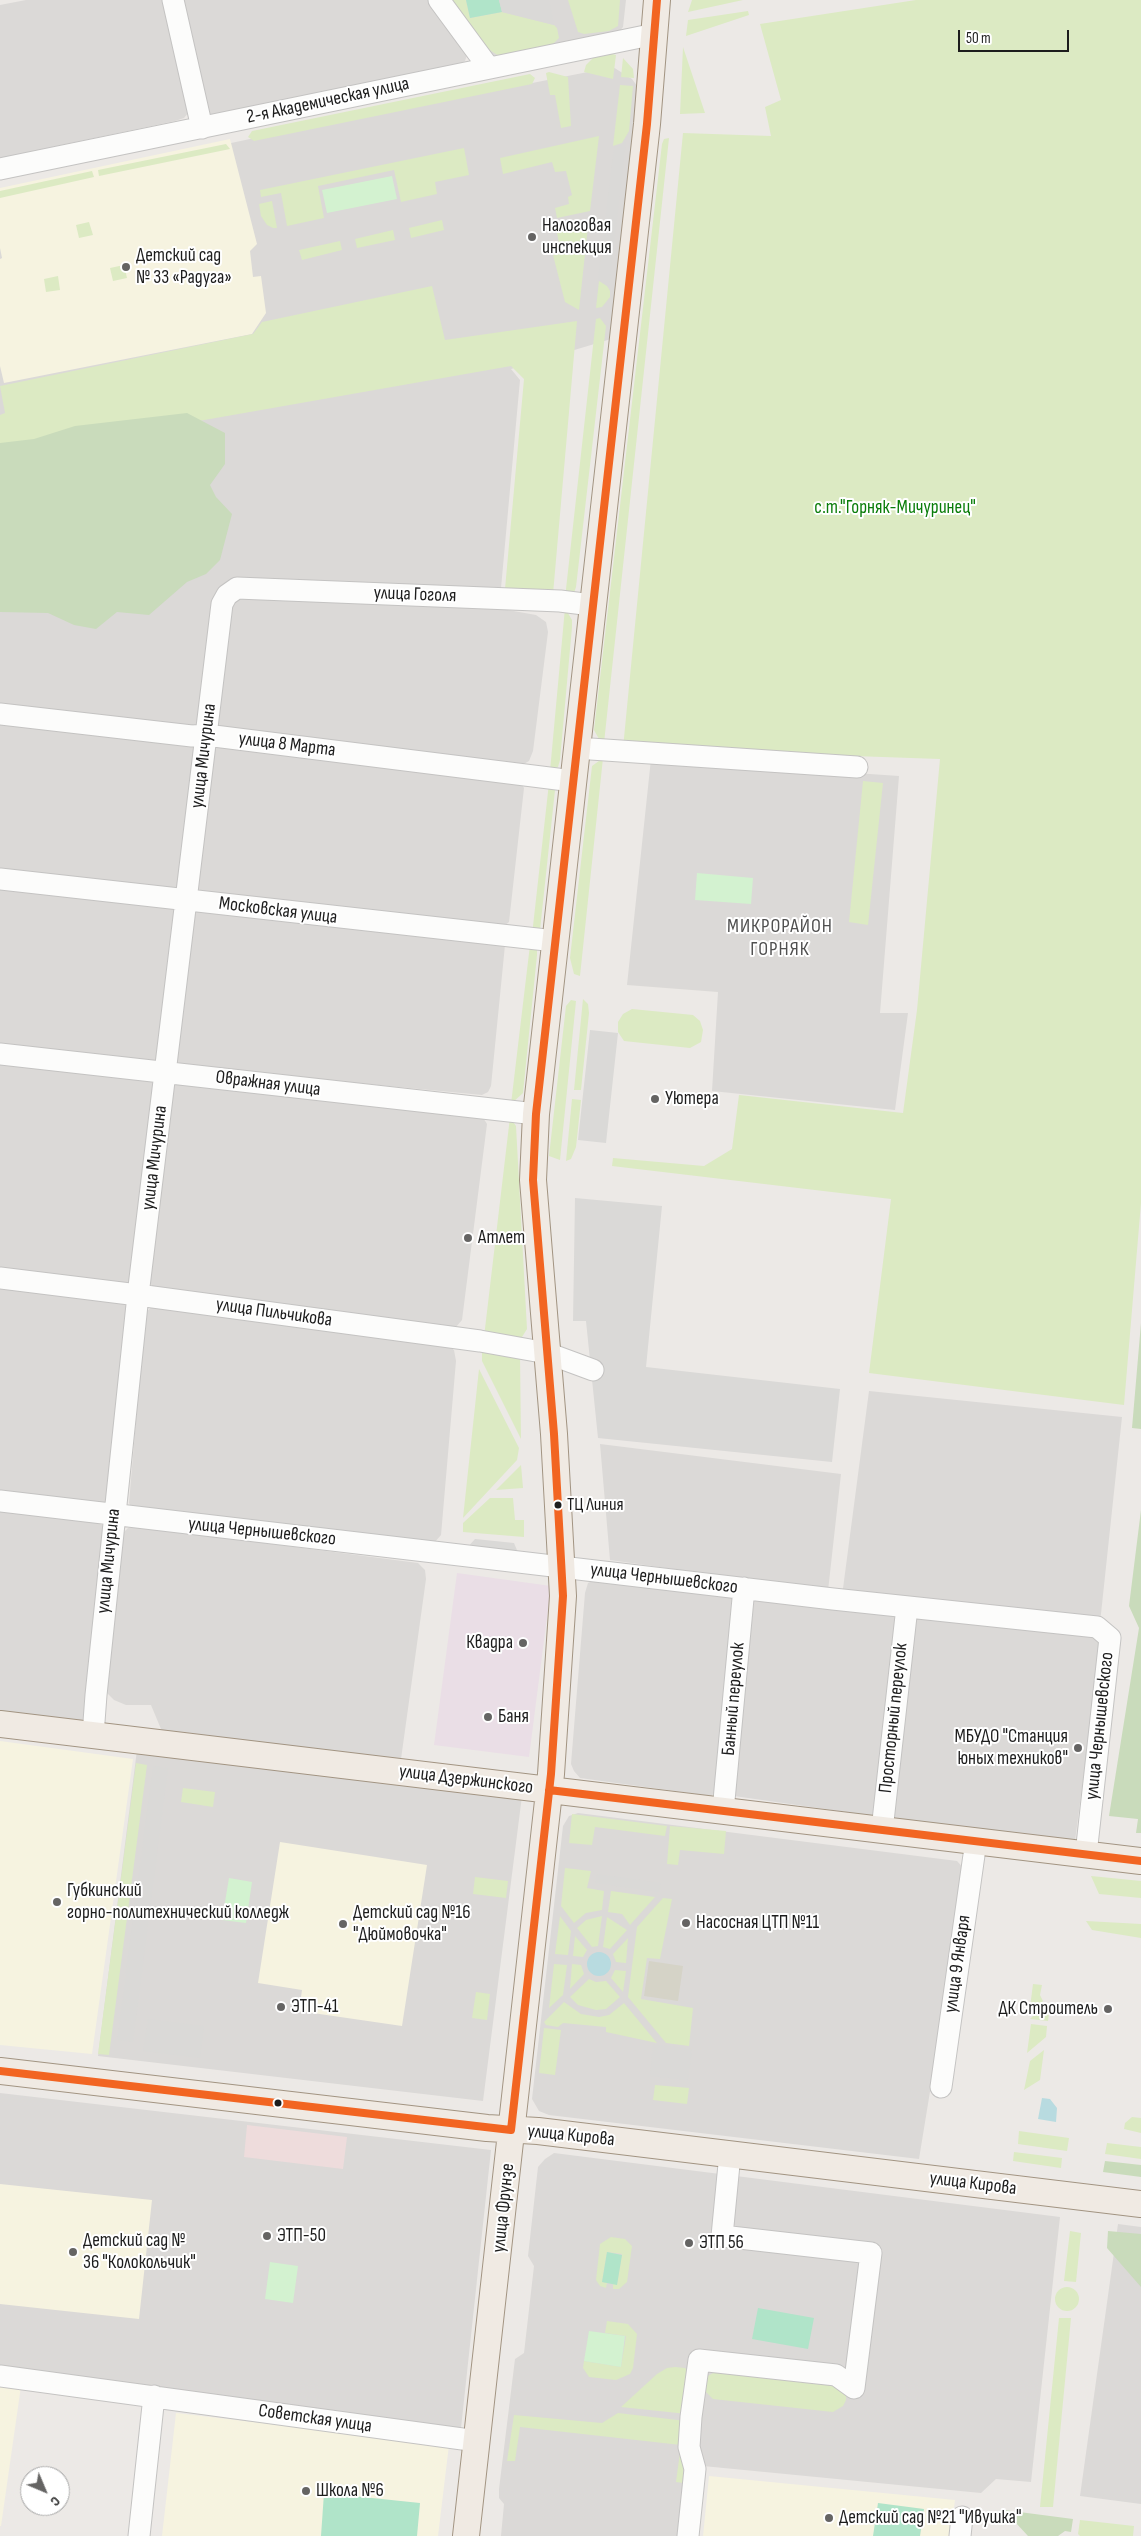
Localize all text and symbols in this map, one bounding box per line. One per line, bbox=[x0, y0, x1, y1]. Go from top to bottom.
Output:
scale bar bbox=[961, 20, 1072, 52]
text: 50 m bbox=[966, 29, 991, 48]
street label: 2-я Академическая улица bbox=[245, 73, 411, 129]
place label: Налоговая инспекция bbox=[542, 215, 612, 259]
marker: Налоговая инспекция bbox=[526, 231, 538, 243]
place label: Детский сад № 33 «Радуга» bbox=[136, 245, 232, 289]
marker: Детский сад № 33 «Радуга» bbox=[120, 261, 132, 273]
park label: с.т."Горняк-Мичуринец" bbox=[814, 497, 976, 519]
street label: улица Гоголя bbox=[373, 582, 457, 608]
street label: улица Мичурина bbox=[186, 702, 222, 810]
street label: улица 8 Марта bbox=[237, 728, 337, 762]
street label: Московская улица bbox=[218, 892, 338, 930]
district label: МИКРОРАЙОН ГОРНЯК bbox=[726, 915, 834, 962]
street label: Овражная улица bbox=[214, 1066, 322, 1102]
place label: Уютера bbox=[665, 1088, 719, 1110]
marker: Уютера bbox=[649, 1093, 661, 1105]
street label: улица Мичурина bbox=[137, 1104, 173, 1212]
place label: Атлет bbox=[478, 1227, 525, 1249]
marker: Атлет bbox=[462, 1232, 474, 1244]
street label: улица Пильчикова bbox=[214, 1294, 334, 1332]
place label: ТЦ Линия bbox=[567, 1494, 623, 1516]
marker: ТЦ Линия bbox=[553, 1500, 563, 1510]
street label: улица Мичурина bbox=[92, 1507, 126, 1615]
street label: улица Чернышевского bbox=[187, 1513, 337, 1551]
street label: улица Чернышевского bbox=[589, 1559, 739, 1599]
place label: Квадра bbox=[466, 1632, 513, 1654]
marker: Квадра bbox=[517, 1637, 529, 1649]
street label: Банный переулок bbox=[718, 1641, 750, 1757]
street label: Просторный переулок bbox=[875, 1642, 913, 1794]
street label: улица Чернышевского bbox=[1081, 1651, 1119, 1801]
place label: Баня bbox=[498, 1706, 529, 1728]
marker: Баня bbox=[482, 1711, 494, 1723]
place label: МБУДО "Станция юных техников" bbox=[954, 1726, 1068, 1770]
marker: МБУДО "Станция юных техников" bbox=[1072, 1742, 1084, 1754]
street label: улица Дзержинского bbox=[398, 1760, 534, 1800]
place label: Губкинский горно-политехнический колледж bbox=[67, 1880, 289, 1924]
marker: Губкинский горно-политехнический колледж bbox=[51, 1896, 63, 1908]
place label: Детский сад №16 "Дюймовочка" bbox=[353, 1902, 470, 1946]
place label: Насосная ЦТП №11 bbox=[696, 1912, 819, 1934]
street label: улица 9 Января bbox=[940, 1914, 976, 2014]
marker: Насосная ЦТП №11 bbox=[680, 1917, 692, 1929]
marker: Детский сад №16 "Дюймовочка" bbox=[337, 1918, 349, 1930]
place label: ЭТП-41 bbox=[291, 1996, 338, 2018]
place label: ДК Строитель bbox=[998, 1998, 1098, 2020]
marker: ЭТП-41 bbox=[275, 2001, 287, 2013]
marker: ДК Строитель bbox=[1102, 2003, 1114, 2015]
unlabelled marker bbox=[273, 2098, 283, 2108]
street label: улица Кирова bbox=[526, 2120, 616, 2152]
street label: улица Фрунзе bbox=[488, 2162, 520, 2254]
street label: улица Кирова bbox=[928, 2167, 1018, 2201]
place label: ЭТП-50 bbox=[277, 2225, 326, 2247]
place label: Детский сад № 36 "Колокольчик" bbox=[83, 2230, 196, 2274]
marker: ЭТП-50 bbox=[261, 2230, 273, 2242]
place label: ЭТП 56 bbox=[699, 2232, 744, 2254]
marker: ЭТП 56 bbox=[683, 2237, 695, 2249]
marker: Детский сад № 36 "Колокольчик" bbox=[67, 2246, 79, 2258]
street label: Советская улица bbox=[257, 2400, 373, 2438]
north arrow bbox=[20, 2466, 70, 2516]
place label: Школа №6 bbox=[316, 2480, 384, 2502]
marker: Школа №6 bbox=[300, 2485, 312, 2497]
text: С bbox=[47, 2493, 64, 2510]
place label: Детский сад №21 "Ивушка" bbox=[839, 2507, 1021, 2529]
marker: Детский сад №21 "Ивушка" bbox=[823, 2512, 835, 2524]

